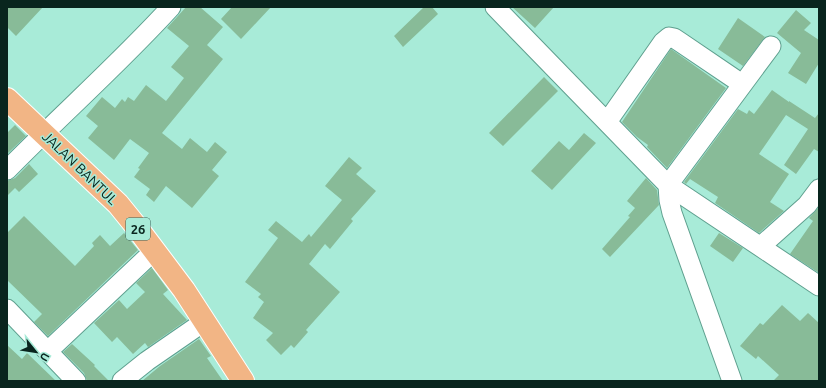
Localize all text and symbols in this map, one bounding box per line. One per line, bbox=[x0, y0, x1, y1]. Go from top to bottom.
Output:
street label: JALAN BANTUL bbox=[39, 128, 121, 208]
road number: 26 bbox=[126, 218, 150, 240]
north arrow bbox=[16, 332, 56, 372]
text: U bbox=[38, 351, 52, 363]

